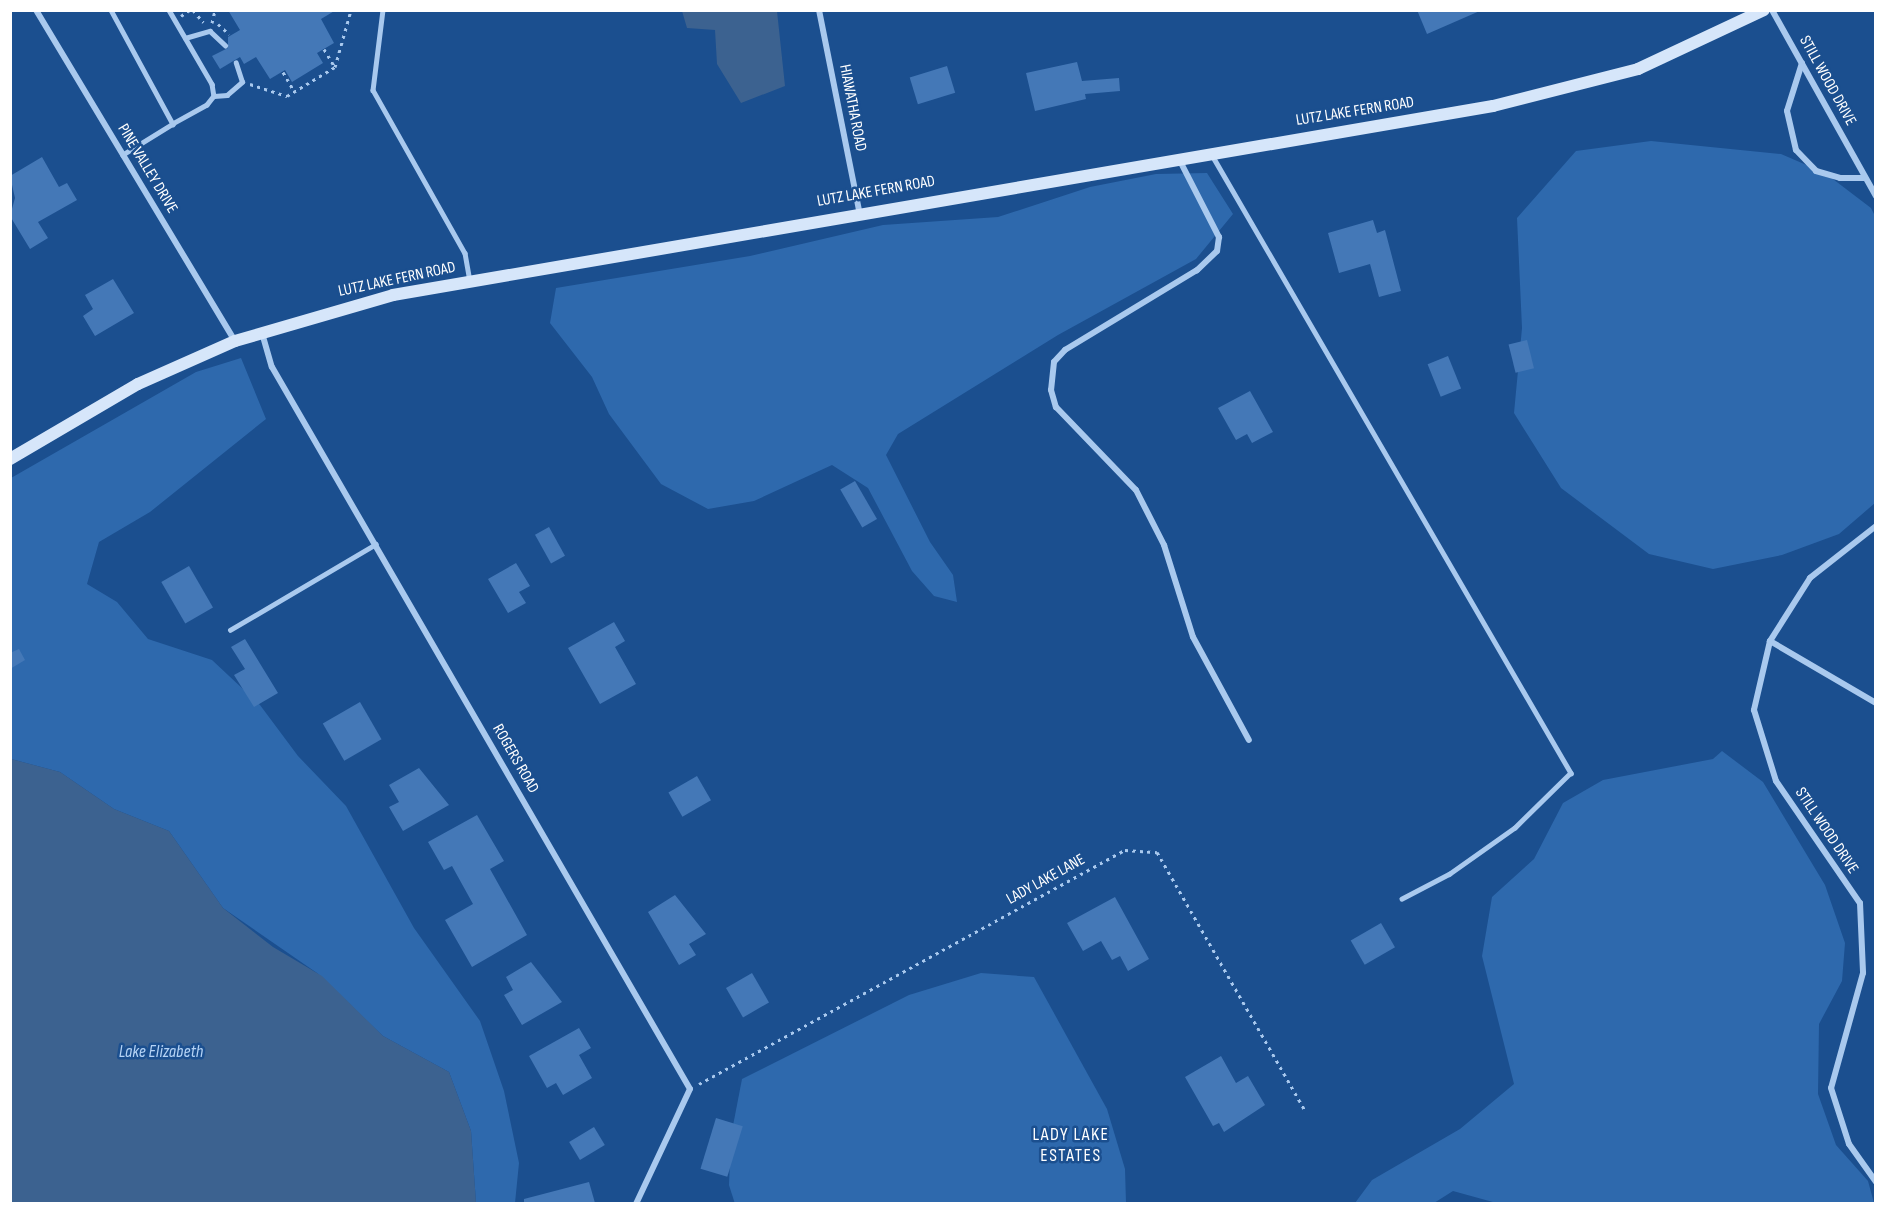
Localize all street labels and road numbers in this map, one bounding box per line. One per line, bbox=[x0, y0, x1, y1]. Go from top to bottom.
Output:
street label: STILL WOOD DRIVE bbox=[1794, 33, 1860, 129]
street label: HIAWATHA ROAD bbox=[834, 63, 870, 153]
street label: LUTZ LAKE FERN ROAD bbox=[1295, 93, 1415, 131]
street label: PINE VALLEY DRIVE bbox=[113, 121, 181, 217]
street label: LUTZ LAKE FERN ROAD bbox=[816, 172, 936, 212]
street label: LUTZ LAKE FERN ROAD bbox=[337, 258, 457, 302]
street label: ROGERS ROAD bbox=[488, 721, 542, 797]
street label: STILL WOOD DRIVE bbox=[1790, 784, 1862, 878]
street label: LADY LAKE LANE bbox=[1003, 851, 1089, 909]

